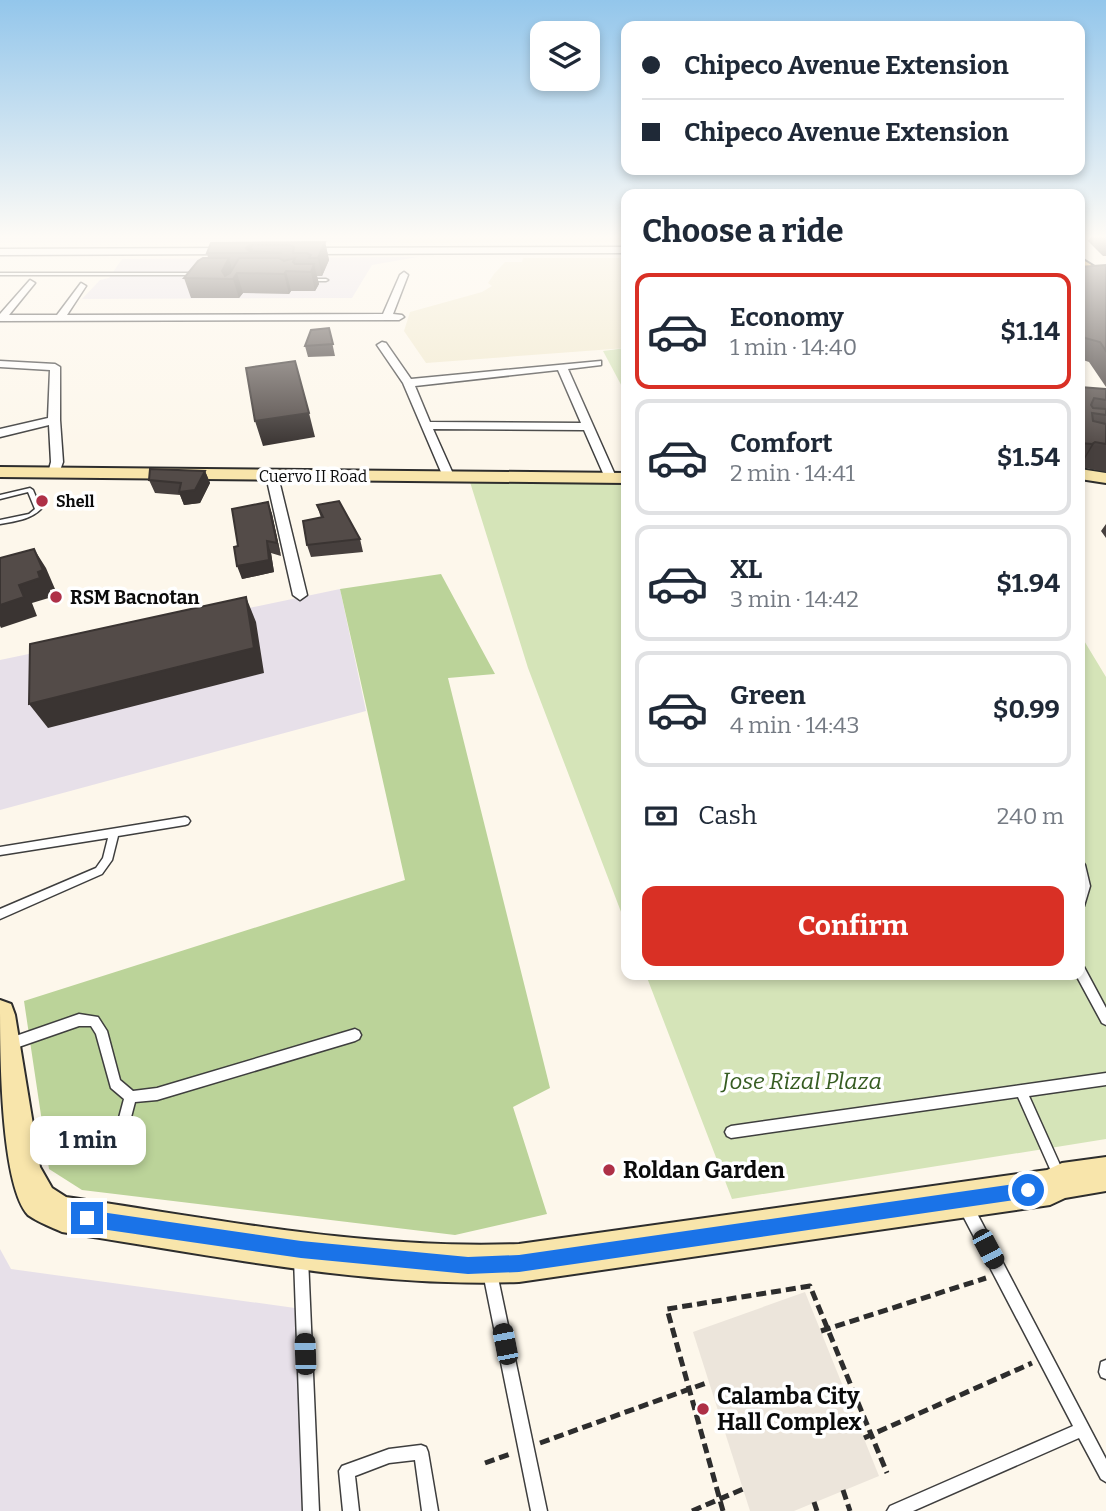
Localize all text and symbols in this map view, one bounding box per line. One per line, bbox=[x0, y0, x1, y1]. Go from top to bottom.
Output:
map controls bbox=[530, 21, 600, 91]
button: layers bbox=[530, 21, 600, 91]
text: Chipeco Avenue Extension bbox=[684, 50, 1009, 81]
text: Chipeco Avenue Extension bbox=[684, 117, 1009, 148]
text: Choose a ride bbox=[642, 212, 843, 250]
icon: car bbox=[646, 300, 709, 363]
text: Economy bbox=[730, 302, 844, 333]
text: $1.14 bbox=[1000, 316, 1060, 347]
text: 1 min · 14:40 bbox=[730, 333, 857, 361]
icon: car bbox=[646, 426, 709, 489]
text: Comfort bbox=[730, 428, 833, 459]
text: $1.54 bbox=[997, 442, 1060, 473]
text: 2 min · 14:41 bbox=[730, 459, 855, 487]
street label: Cuervo II Road bbox=[259, 467, 368, 486]
place label: Shell bbox=[56, 492, 94, 511]
marker: Shell bbox=[34, 493, 50, 509]
icon: car bbox=[646, 552, 709, 615]
text: XL bbox=[730, 554, 762, 585]
text: $1.94 bbox=[996, 568, 1060, 599]
text: 3 min · 14:42 bbox=[730, 585, 859, 613]
place label: RSM Bacnotan bbox=[70, 586, 200, 609]
marker: RSM Bacnotan bbox=[48, 589, 64, 605]
icon: car bbox=[646, 678, 709, 741]
text: Green bbox=[730, 680, 806, 711]
text: $0.99 bbox=[993, 694, 1060, 725]
text: 4 min · 14:43 bbox=[730, 711, 860, 739]
icon: cash bbox=[642, 797, 680, 835]
text: Cash bbox=[698, 800, 757, 831]
text: 240 m bbox=[997, 802, 1064, 830]
button: Confirm bbox=[642, 886, 1064, 966]
park label: Jose Rizal Plaza bbox=[720, 1067, 882, 1095]
callout: 1 min bbox=[29, 1116, 145, 1166]
text: 1 min bbox=[59, 1126, 117, 1154]
place label: Roldan Garden bbox=[623, 1156, 785, 1184]
marker: Roldan Garden bbox=[601, 1162, 617, 1178]
route start bbox=[1012, 1174, 1044, 1206]
route end bbox=[71, 1202, 103, 1234]
car bbox=[969, 1226, 1008, 1272]
car bbox=[491, 1321, 520, 1367]
car bbox=[294, 1333, 317, 1375]
place label: Calamba City Hall Complex bbox=[717, 1382, 862, 1436]
marker: Calamba City Hall Complex bbox=[695, 1401, 711, 1417]

